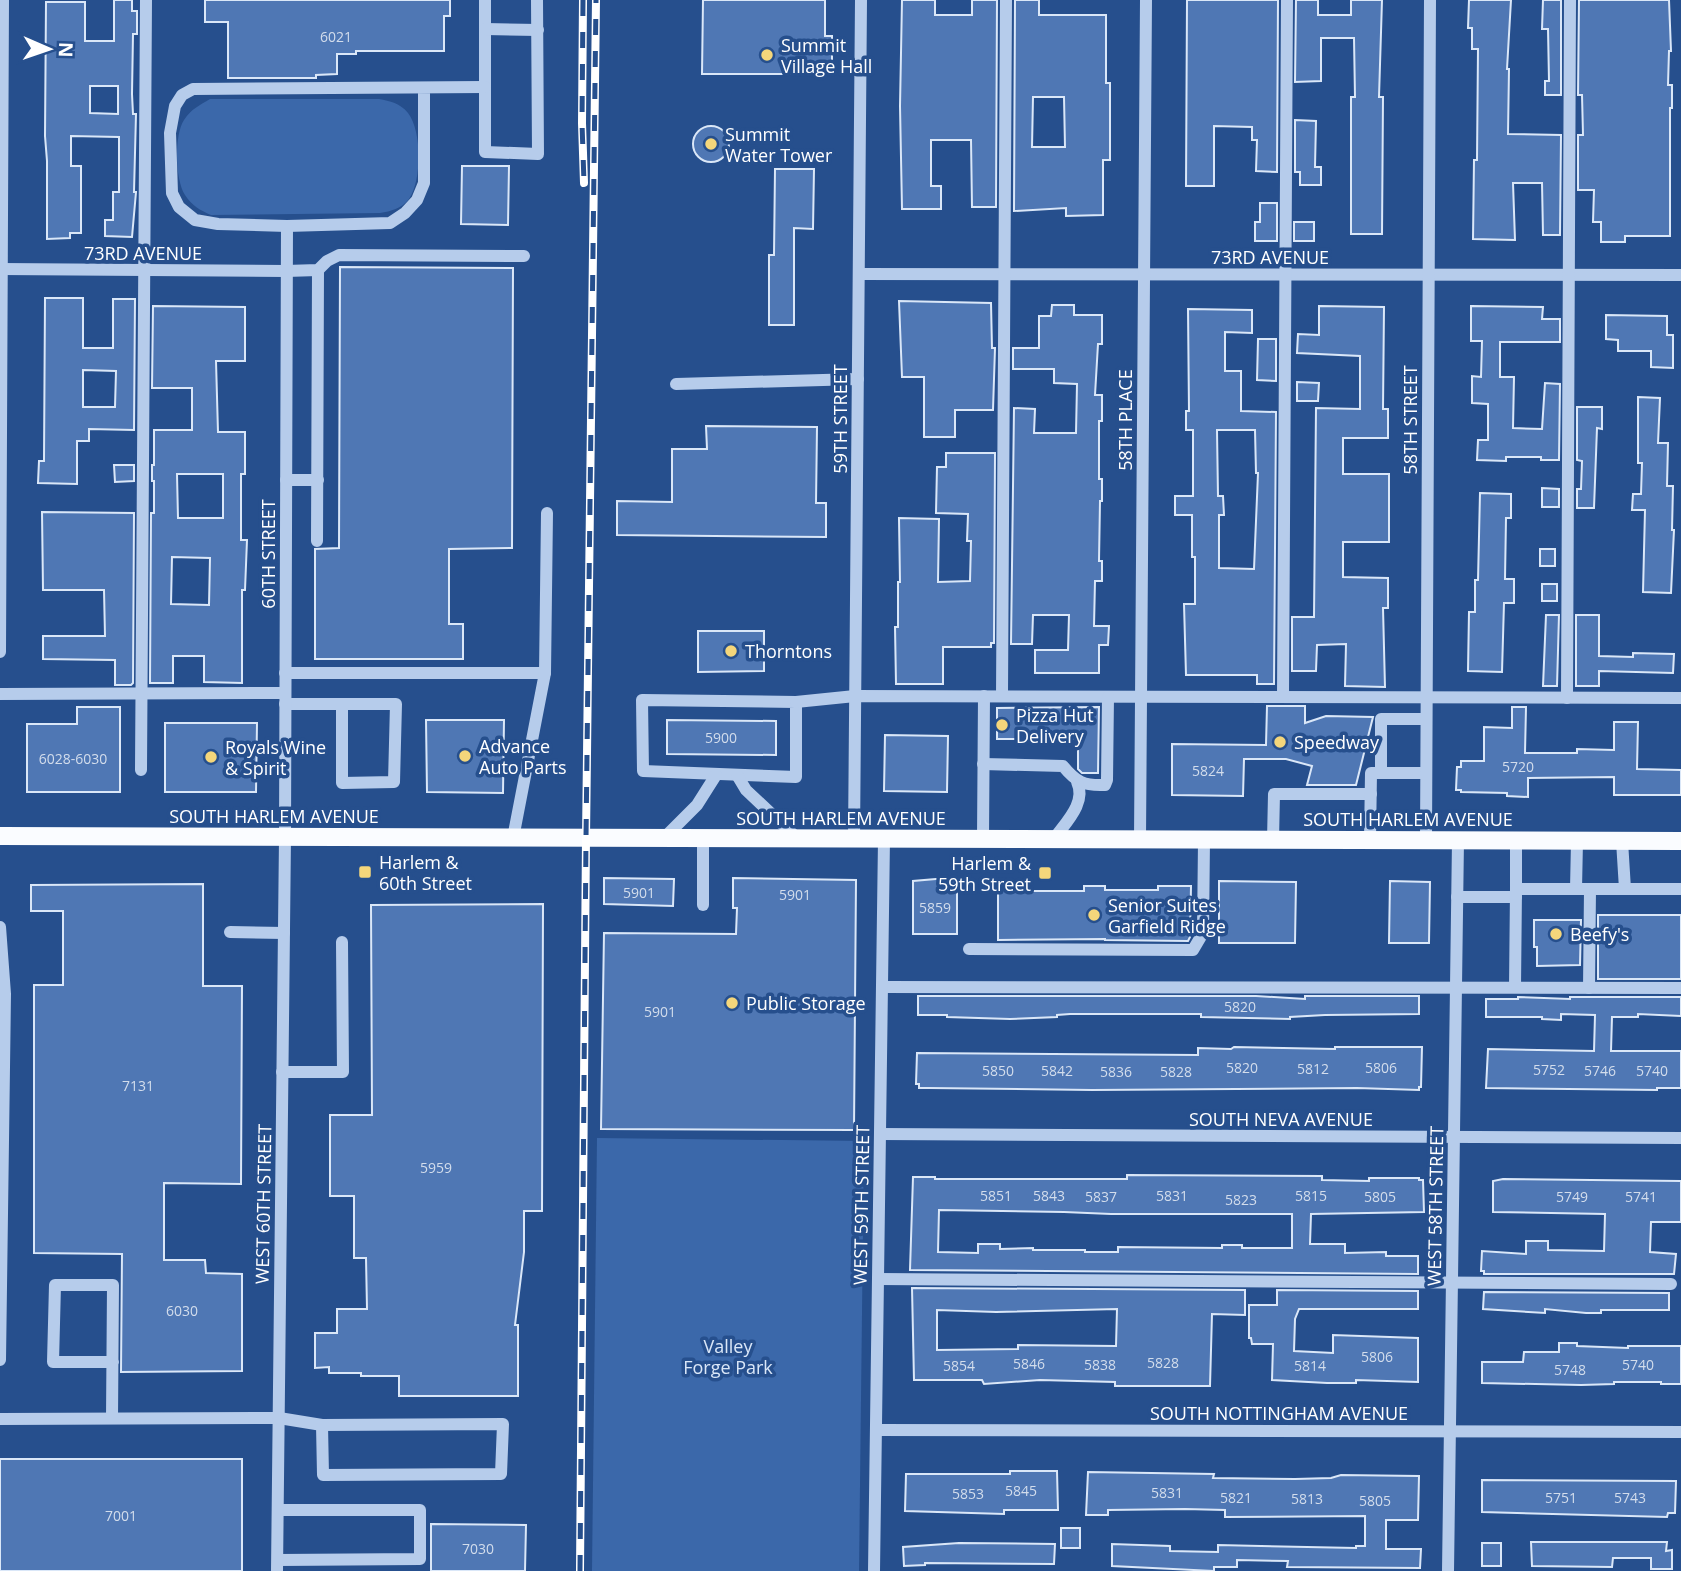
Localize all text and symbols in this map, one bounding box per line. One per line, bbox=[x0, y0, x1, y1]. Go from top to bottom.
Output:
north arrow bbox=[14, 14, 84, 84]
house number: 6021 bbox=[320, 27, 352, 46]
place label: Summit Village Hall bbox=[781, 33, 872, 78]
text: N bbox=[53, 41, 79, 58]
marker: Summit Village Hall bbox=[759, 47, 775, 63]
place label: Summit Water Tower bbox=[725, 122, 833, 167]
marker: Summit Water Tower bbox=[703, 136, 719, 152]
street label: 73RD AVENUE bbox=[84, 241, 202, 265]
street label: 73RD AVENUE bbox=[1211, 245, 1329, 269]
street label: 59TH STREET bbox=[828, 364, 852, 474]
street label: 58TH STREET bbox=[1398, 365, 1422, 475]
street label: 58TH PLACE bbox=[1113, 369, 1137, 471]
street label: 60TH STREET bbox=[256, 499, 280, 609]
place label: Thorntons bbox=[745, 639, 832, 663]
marker: Thorntons bbox=[723, 643, 739, 659]
place label: Pizza Hut Delivery bbox=[1016, 703, 1094, 748]
marker: Pizza Hut Delivery bbox=[994, 717, 1010, 733]
house number: 5900 bbox=[705, 728, 737, 747]
place label: Speedway bbox=[1294, 730, 1380, 754]
place label: Advance Auto Parts bbox=[479, 734, 567, 779]
marker: Speedway bbox=[1272, 734, 1288, 750]
place label: Royals Wine & Spirit bbox=[225, 735, 326, 780]
marker: Advance Auto Parts bbox=[457, 748, 473, 764]
house number: 6028-6030 bbox=[39, 749, 107, 768]
marker: Royals Wine & Spirit bbox=[203, 749, 219, 765]
house number: 5720 bbox=[1502, 757, 1534, 776]
house number: 5824 bbox=[1192, 761, 1224, 780]
street label: SOUTH HARLEM AVENUE bbox=[169, 804, 379, 828]
street label: SOUTH HARLEM AVENUE bbox=[736, 806, 946, 830]
street label: SOUTH HARLEM AVENUE bbox=[1303, 807, 1513, 831]
place label: Harlem & 60th Street bbox=[379, 850, 472, 895]
place label: Harlem & 59th Street bbox=[938, 851, 1032, 896]
marker: Harlem & 60th Street bbox=[357, 864, 373, 880]
marker: Harlem & 59th Street bbox=[1037, 865, 1053, 881]
house number: 5901 bbox=[623, 883, 655, 902]
house number: 5901 bbox=[779, 885, 811, 904]
place label: Senior Suites Garfield Ridge bbox=[1108, 893, 1226, 938]
house number: 5859 bbox=[919, 898, 951, 917]
marker: Senior Suites Garfield Ridge bbox=[1086, 907, 1102, 923]
place label: Beefy's bbox=[1570, 922, 1629, 946]
marker: Beefy's bbox=[1548, 926, 1564, 942]
place label: Public Storage bbox=[746, 991, 866, 1015]
marker: Public Storage bbox=[724, 995, 740, 1011]
house number: 5820 bbox=[1224, 997, 1256, 1016]
house number: 5901 bbox=[644, 1002, 676, 1021]
house number: 5820 bbox=[1226, 1058, 1258, 1077]
house number: 5806 bbox=[1365, 1058, 1397, 1077]
house number: 5812 bbox=[1297, 1059, 1329, 1078]
house number: 5752 bbox=[1533, 1060, 1565, 1079]
house number: 5850 bbox=[982, 1061, 1014, 1080]
house number: 5842 bbox=[1041, 1061, 1073, 1080]
house number: 5746 bbox=[1584, 1061, 1616, 1080]
house number: 5740 bbox=[1636, 1061, 1668, 1080]
house number: 5836 bbox=[1100, 1062, 1132, 1081]
house number: 5828 bbox=[1160, 1062, 1192, 1081]
house number: 7131 bbox=[122, 1076, 154, 1095]
street label: SOUTH NEVA AVENUE bbox=[1189, 1107, 1373, 1131]
street label: WEST 60TH STREET bbox=[250, 1124, 276, 1284]
street label: WEST 59TH STREET bbox=[848, 1125, 874, 1285]
street label: WEST 58TH STREET bbox=[1422, 1126, 1448, 1286]
house number: 5959 bbox=[420, 1158, 452, 1177]
house number: 5851 bbox=[980, 1186, 1012, 1205]
house number: 5843 bbox=[1033, 1186, 1065, 1205]
house number: 5831 bbox=[1156, 1186, 1188, 1205]
house number: 5815 bbox=[1295, 1186, 1327, 1205]
house number: 5837 bbox=[1085, 1187, 1117, 1206]
house number: 5805 bbox=[1364, 1187, 1396, 1206]
house number: 5749 bbox=[1556, 1187, 1588, 1206]
house number: 5741 bbox=[1625, 1187, 1657, 1206]
house number: 5823 bbox=[1225, 1190, 1257, 1209]
house number: 6030 bbox=[166, 1301, 198, 1320]
park label: Valley Forge Park bbox=[683, 1334, 773, 1379]
house number: 5806 bbox=[1361, 1347, 1393, 1366]
house number: 5828 bbox=[1147, 1353, 1179, 1372]
house number: 5846 bbox=[1013, 1354, 1045, 1373]
house number: 5838 bbox=[1084, 1355, 1116, 1374]
house number: 5740 bbox=[1622, 1355, 1654, 1374]
house number: 5854 bbox=[943, 1356, 975, 1375]
house number: 5814 bbox=[1294, 1356, 1326, 1375]
house number: 5748 bbox=[1554, 1360, 1586, 1379]
street label: SOUTH NOTTINGHAM AVENUE bbox=[1150, 1401, 1408, 1425]
house number: 5845 bbox=[1005, 1481, 1037, 1500]
house number: 5831 bbox=[1151, 1483, 1183, 1502]
house number: 5853 bbox=[952, 1484, 984, 1503]
house number: 5821 bbox=[1220, 1488, 1252, 1507]
house number: 5751 bbox=[1545, 1488, 1577, 1507]
house number: 5743 bbox=[1614, 1488, 1646, 1507]
house number: 5813 bbox=[1291, 1489, 1323, 1508]
house number: 5805 bbox=[1359, 1491, 1391, 1510]
house number: 7001 bbox=[105, 1506, 137, 1525]
house number: 7030 bbox=[462, 1539, 494, 1558]

